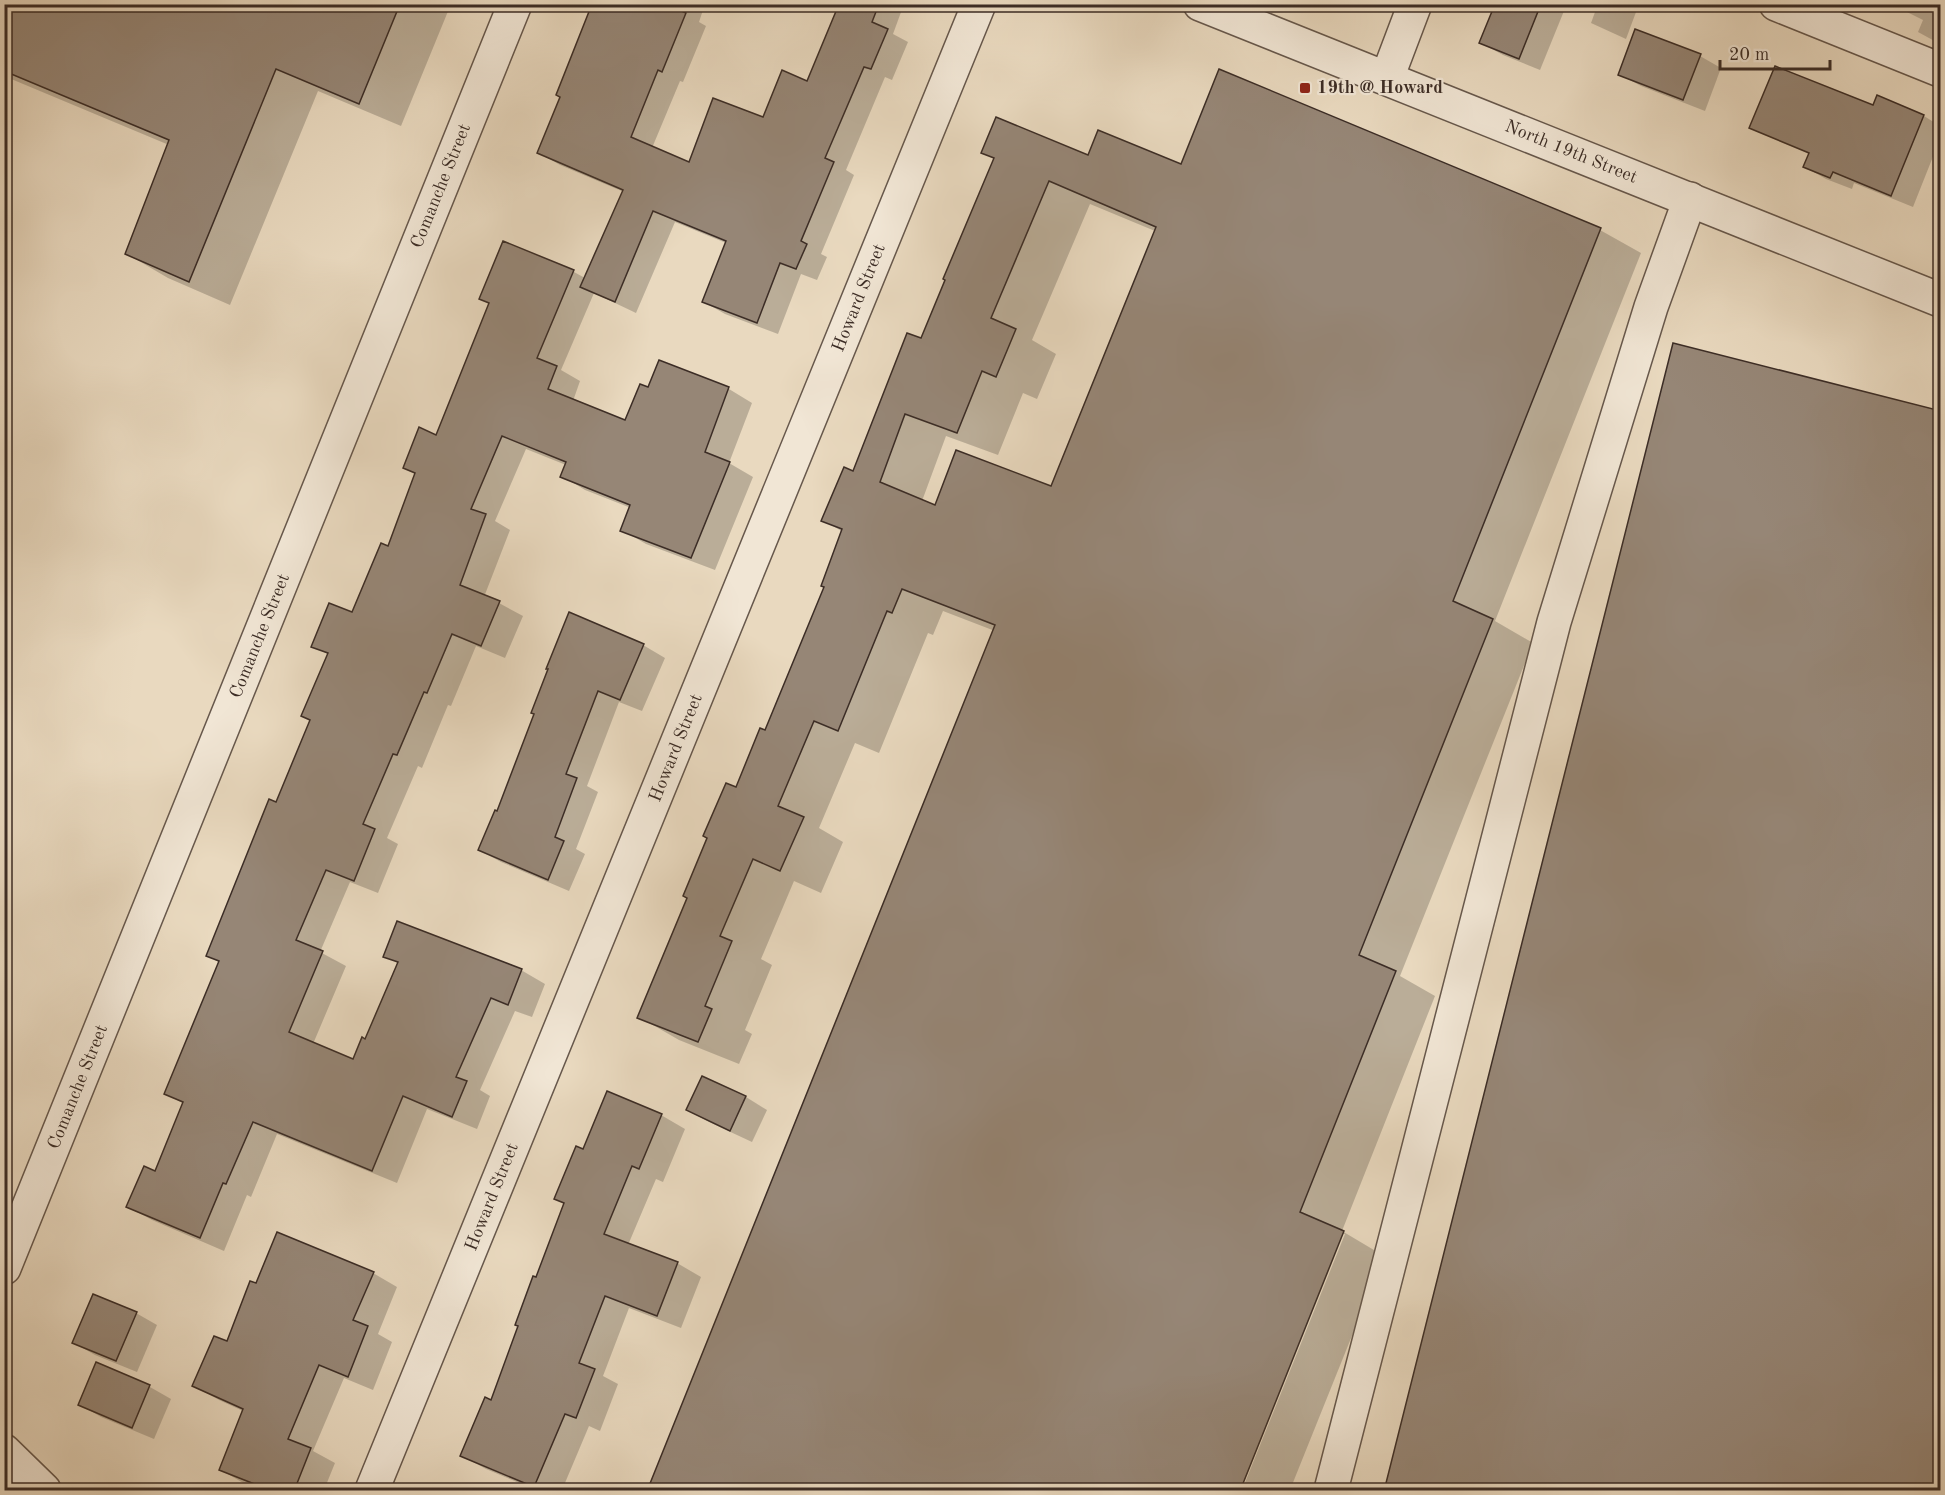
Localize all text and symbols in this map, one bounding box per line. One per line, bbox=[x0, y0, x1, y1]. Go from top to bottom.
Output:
scale bar bbox=[1720, 33, 1830, 71]
text: 20 m bbox=[1729, 46, 1769, 64]
place label: 19th @ Howard bbox=[1317, 79, 1443, 97]
marker: 19th @ Howard bbox=[1298, 81, 1312, 95]
street label: North 19th Street bbox=[1502, 117, 1640, 187]
street label: Comanche Street bbox=[408, 121, 474, 251]
street label: Howard Street bbox=[829, 241, 889, 355]
street label: Comanche Street bbox=[227, 571, 293, 701]
street label: Howard Street bbox=[646, 691, 706, 805]
street label: Comanche Street bbox=[45, 1022, 111, 1152]
street label: Howard Street bbox=[462, 1140, 522, 1254]

